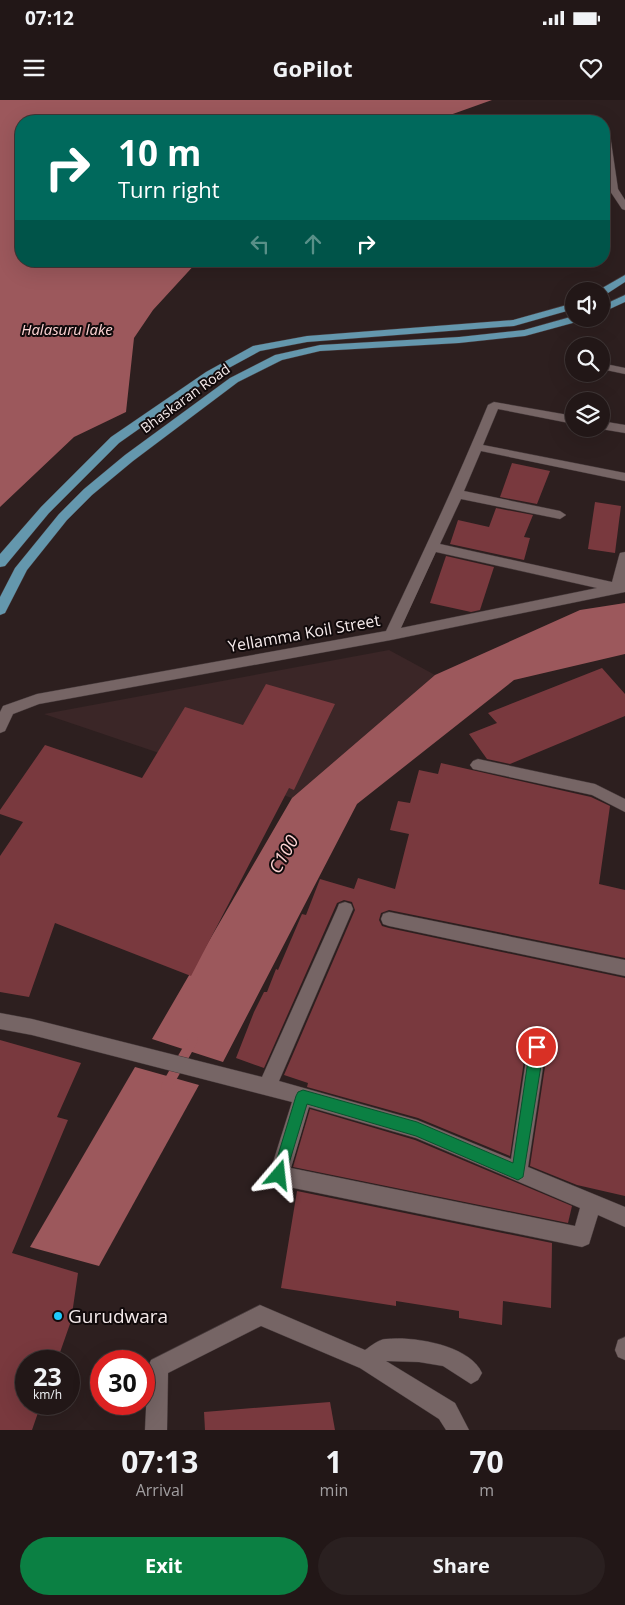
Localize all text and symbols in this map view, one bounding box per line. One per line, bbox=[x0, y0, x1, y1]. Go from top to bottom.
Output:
text: 07:12 bbox=[25, 5, 74, 31]
text: GoPilot bbox=[273, 53, 352, 83]
icon: menu bbox=[20, 54, 48, 82]
icon: heart bbox=[577, 54, 605, 82]
text: 10 m bbox=[118, 129, 201, 176]
icon: right bbox=[35, 135, 100, 200]
text: Turn right bbox=[118, 174, 220, 204]
icon: left bbox=[246, 230, 274, 258]
icon: ahead bbox=[299, 230, 327, 258]
icon: right bbox=[352, 230, 380, 258]
map controls bbox=[565, 282, 610, 437]
button: sound bbox=[565, 282, 610, 327]
water label: Halasuru lake bbox=[21, 319, 113, 339]
button: search bbox=[565, 337, 610, 382]
street label: Bhaskaran Road bbox=[136, 359, 234, 437]
button: layers bbox=[565, 392, 610, 437]
street label: Yellamma Koil Street bbox=[226, 609, 382, 657]
water label: C100 bbox=[263, 830, 304, 877]
pin bbox=[516, 1026, 558, 1068]
icon: arrive bbox=[523, 1033, 551, 1061]
position arrow bbox=[252, 1148, 304, 1200]
place label: Gurudwara bbox=[68, 1303, 168, 1329]
marker: Gurudwara bbox=[52, 1310, 64, 1322]
speed limit sign: 30 bbox=[90, 1350, 155, 1415]
text: 23 bbox=[33, 1359, 62, 1393]
text: km/h bbox=[33, 1386, 62, 1403]
text: 07:13 bbox=[121, 1441, 198, 1482]
text: 1 bbox=[325, 1441, 342, 1482]
text: 70 bbox=[469, 1441, 504, 1482]
text: Arrival bbox=[136, 1479, 184, 1501]
text: min bbox=[320, 1479, 348, 1501]
text: m bbox=[479, 1479, 494, 1501]
button: Exit bbox=[20, 1537, 308, 1595]
button: Share bbox=[318, 1537, 605, 1595]

